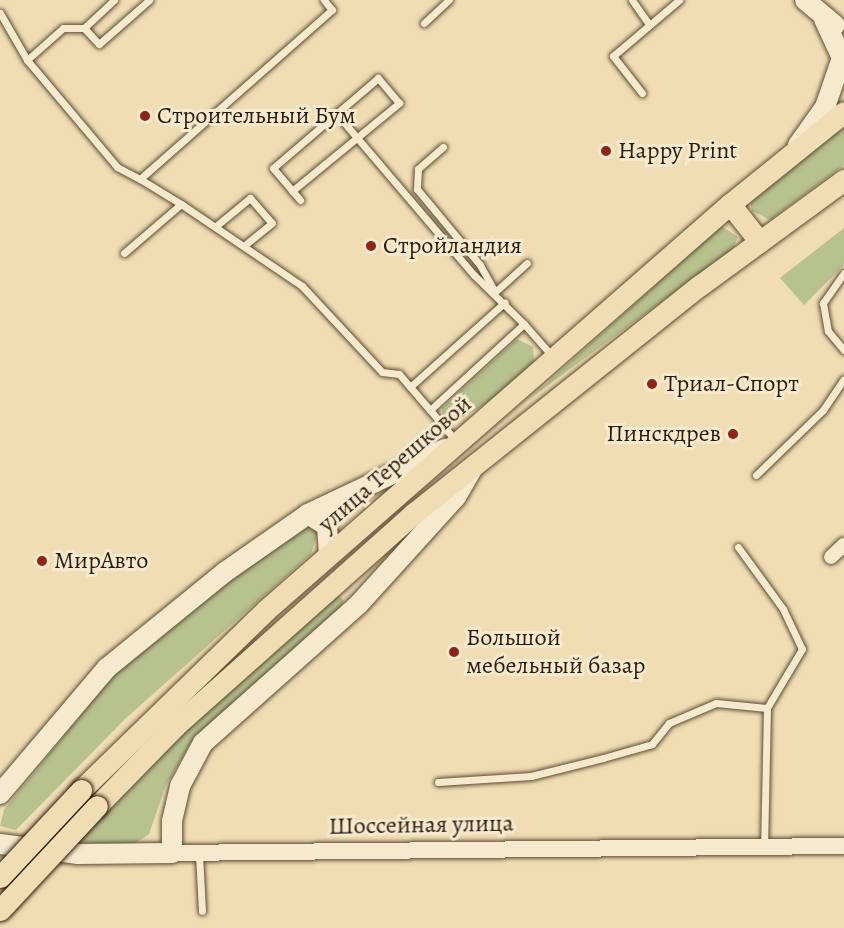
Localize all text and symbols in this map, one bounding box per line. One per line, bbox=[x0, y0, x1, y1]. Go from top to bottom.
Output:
place label: Строительный Бум bbox=[157, 102, 356, 130]
marker: Строительный Бум bbox=[138, 109, 152, 123]
place label: Happy Print bbox=[618, 137, 737, 165]
marker: Happy Print bbox=[599, 144, 613, 158]
place label: Стройландия bbox=[383, 232, 522, 260]
marker: Стройландия bbox=[364, 239, 378, 253]
place label: Триал-Спорт bbox=[664, 370, 799, 398]
marker: Триал-Спорт bbox=[645, 377, 659, 391]
street label: улица Терешковой bbox=[313, 390, 477, 538]
place label: Пинскдрев bbox=[607, 420, 721, 448]
marker: Пинскдрев bbox=[726, 427, 740, 441]
place label: МирАвто bbox=[54, 547, 149, 575]
marker: МирАвто bbox=[35, 554, 49, 568]
place label: Большой мебельный базар bbox=[466, 624, 645, 680]
marker: Большой мебельный базар bbox=[447, 645, 461, 659]
street label: Шоссейная улица bbox=[328, 809, 514, 841]

